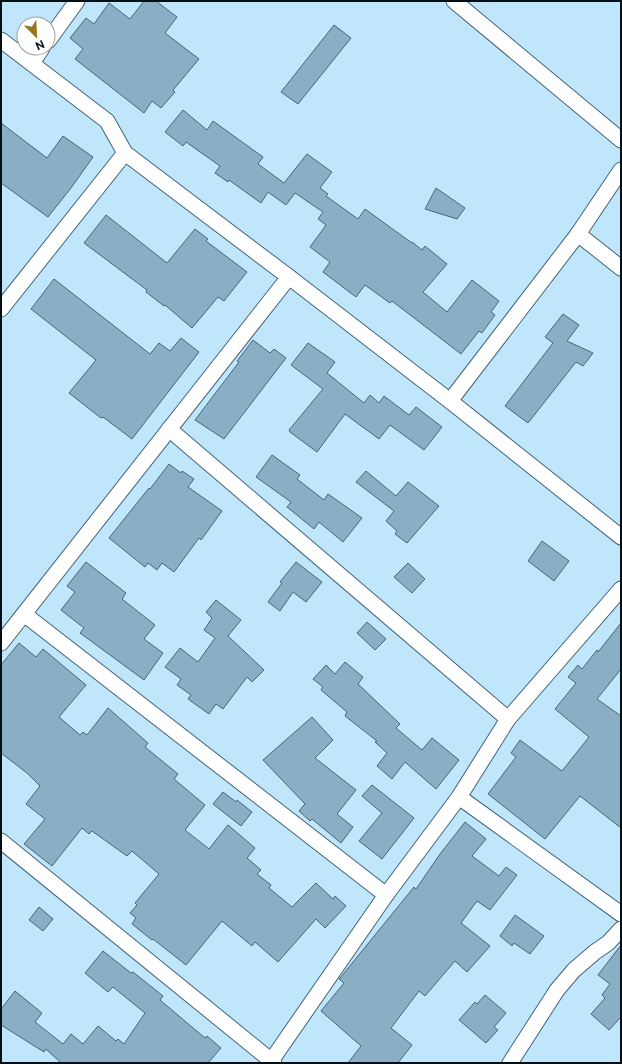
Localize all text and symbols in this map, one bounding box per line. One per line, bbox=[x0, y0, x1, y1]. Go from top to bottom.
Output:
north arrow bbox=[16, 16, 56, 56]
text: N bbox=[34, 38, 46, 52]

